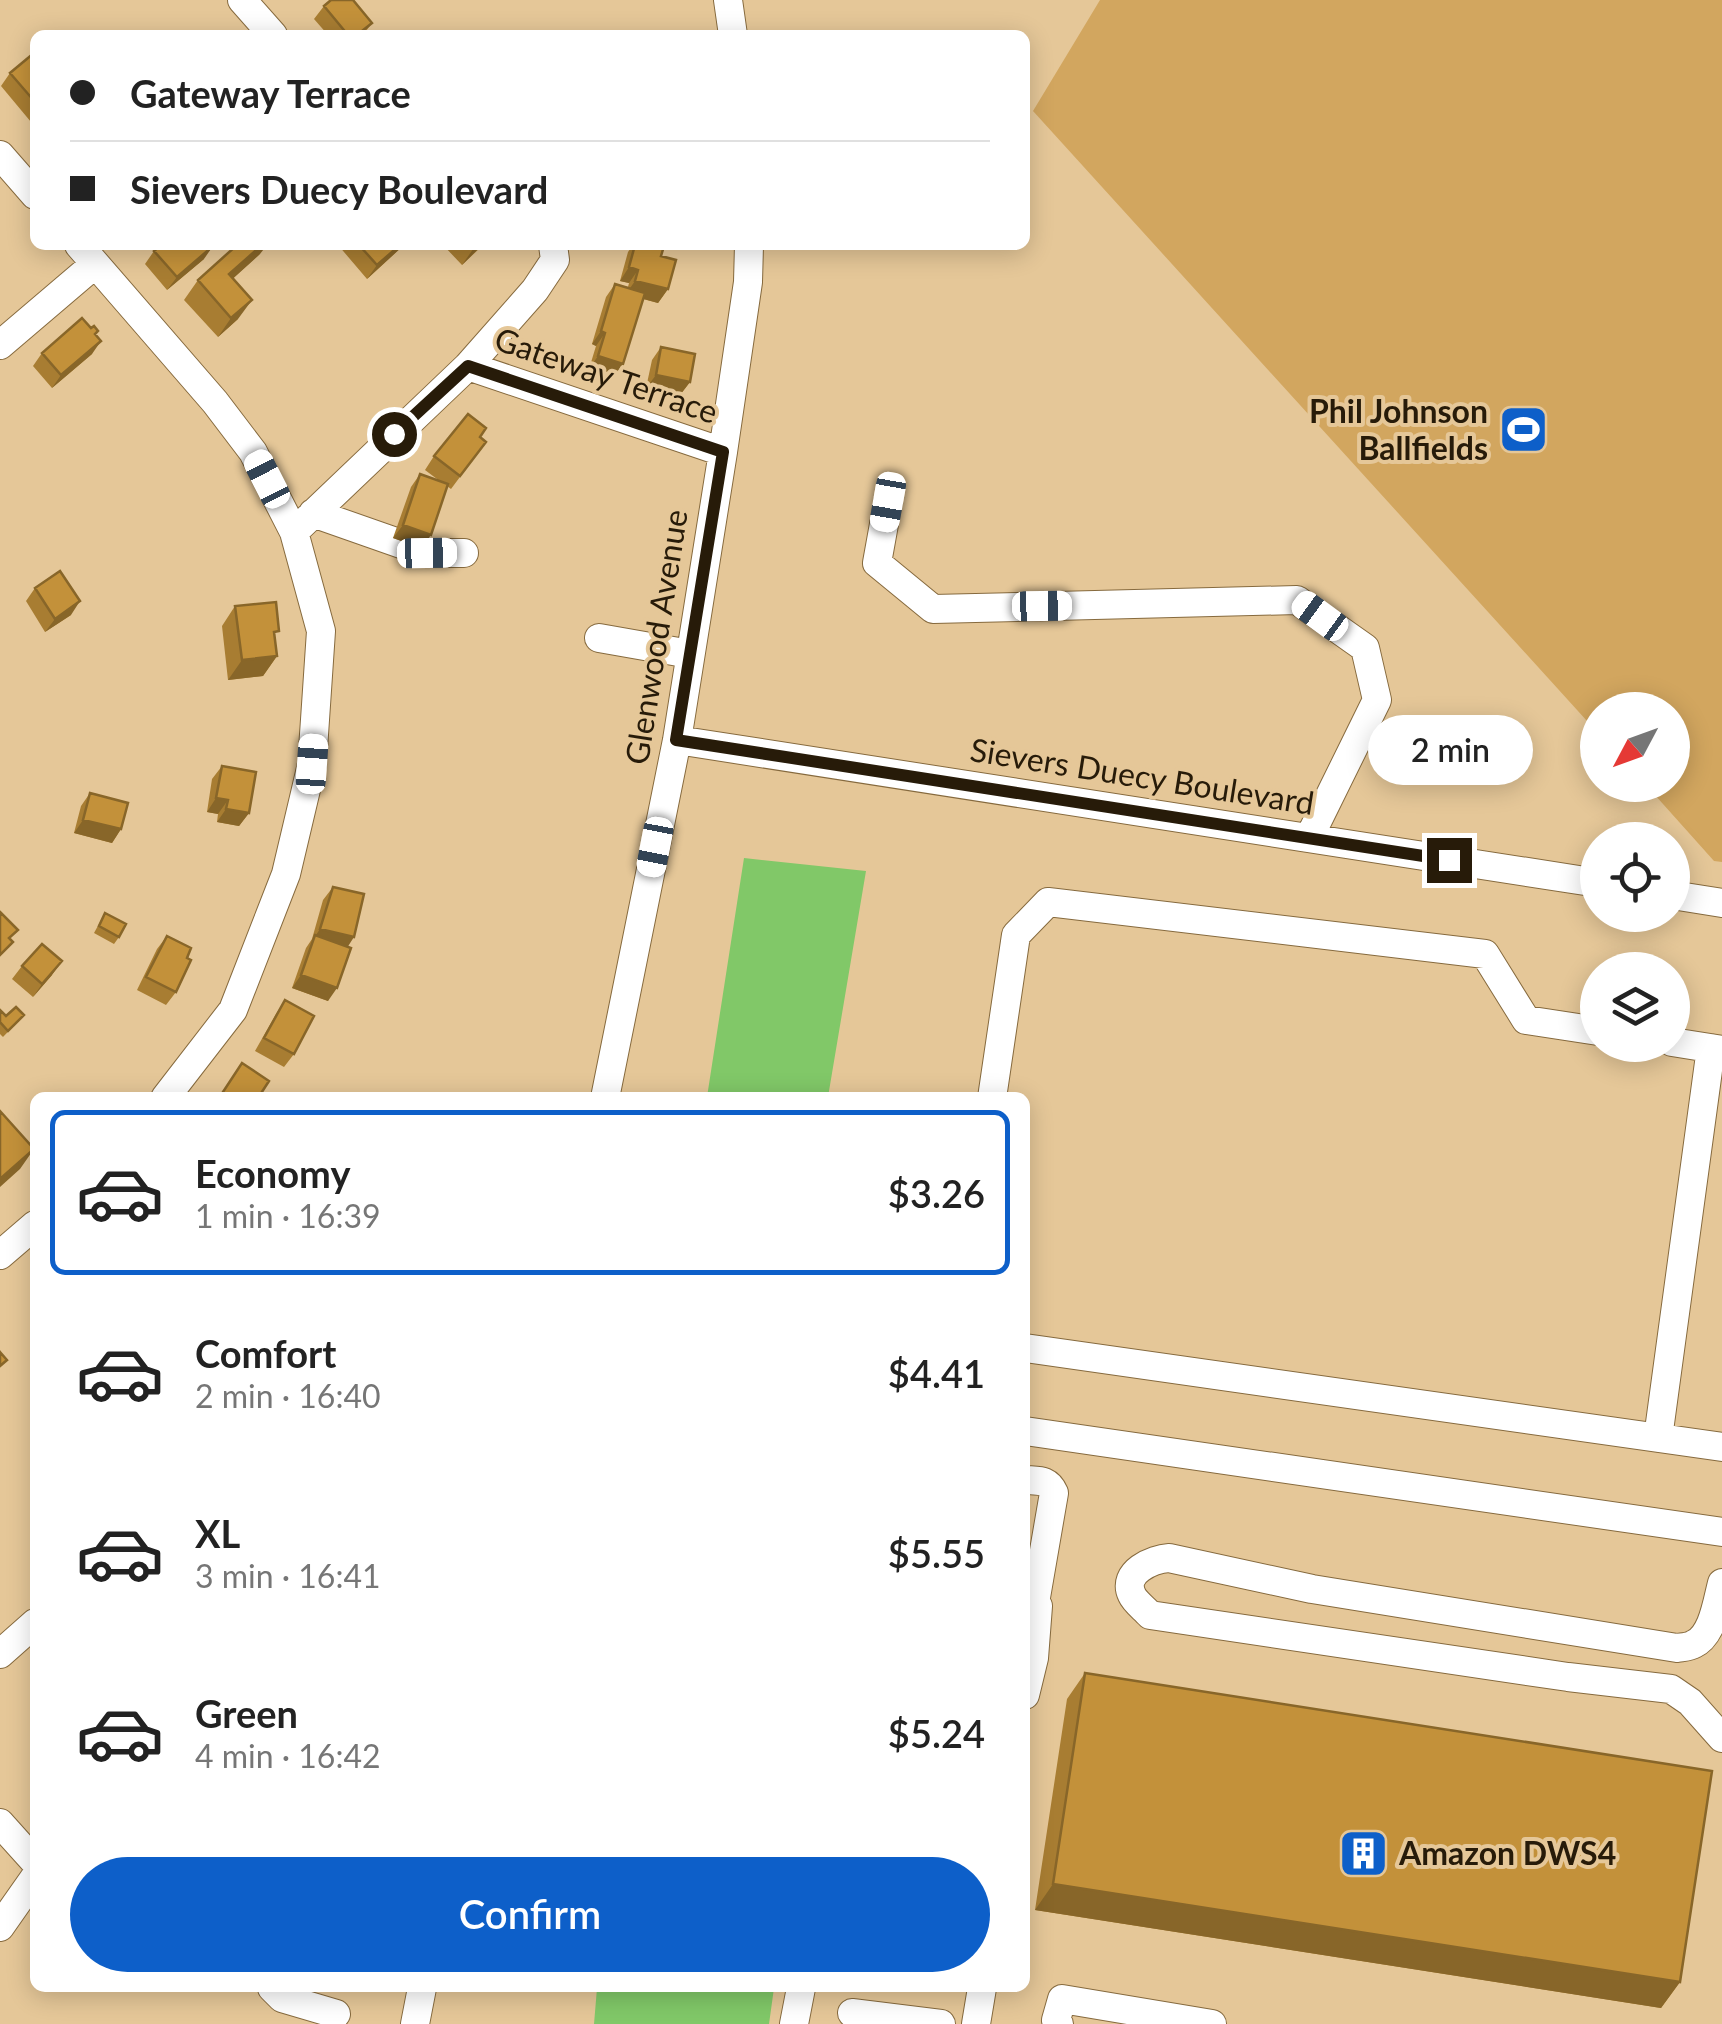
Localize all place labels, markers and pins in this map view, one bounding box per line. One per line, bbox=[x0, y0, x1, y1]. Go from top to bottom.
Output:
place label: Phil Johnson Ballfields bbox=[1309, 391, 1488, 467]
sports icon: Phil Johnson Ballfields bbox=[1497, 404, 1549, 456]
building icon: Amazon DWS4 bbox=[1338, 1828, 1390, 1880]
place label: Amazon DWS4 bbox=[1398, 1833, 1616, 1872]

